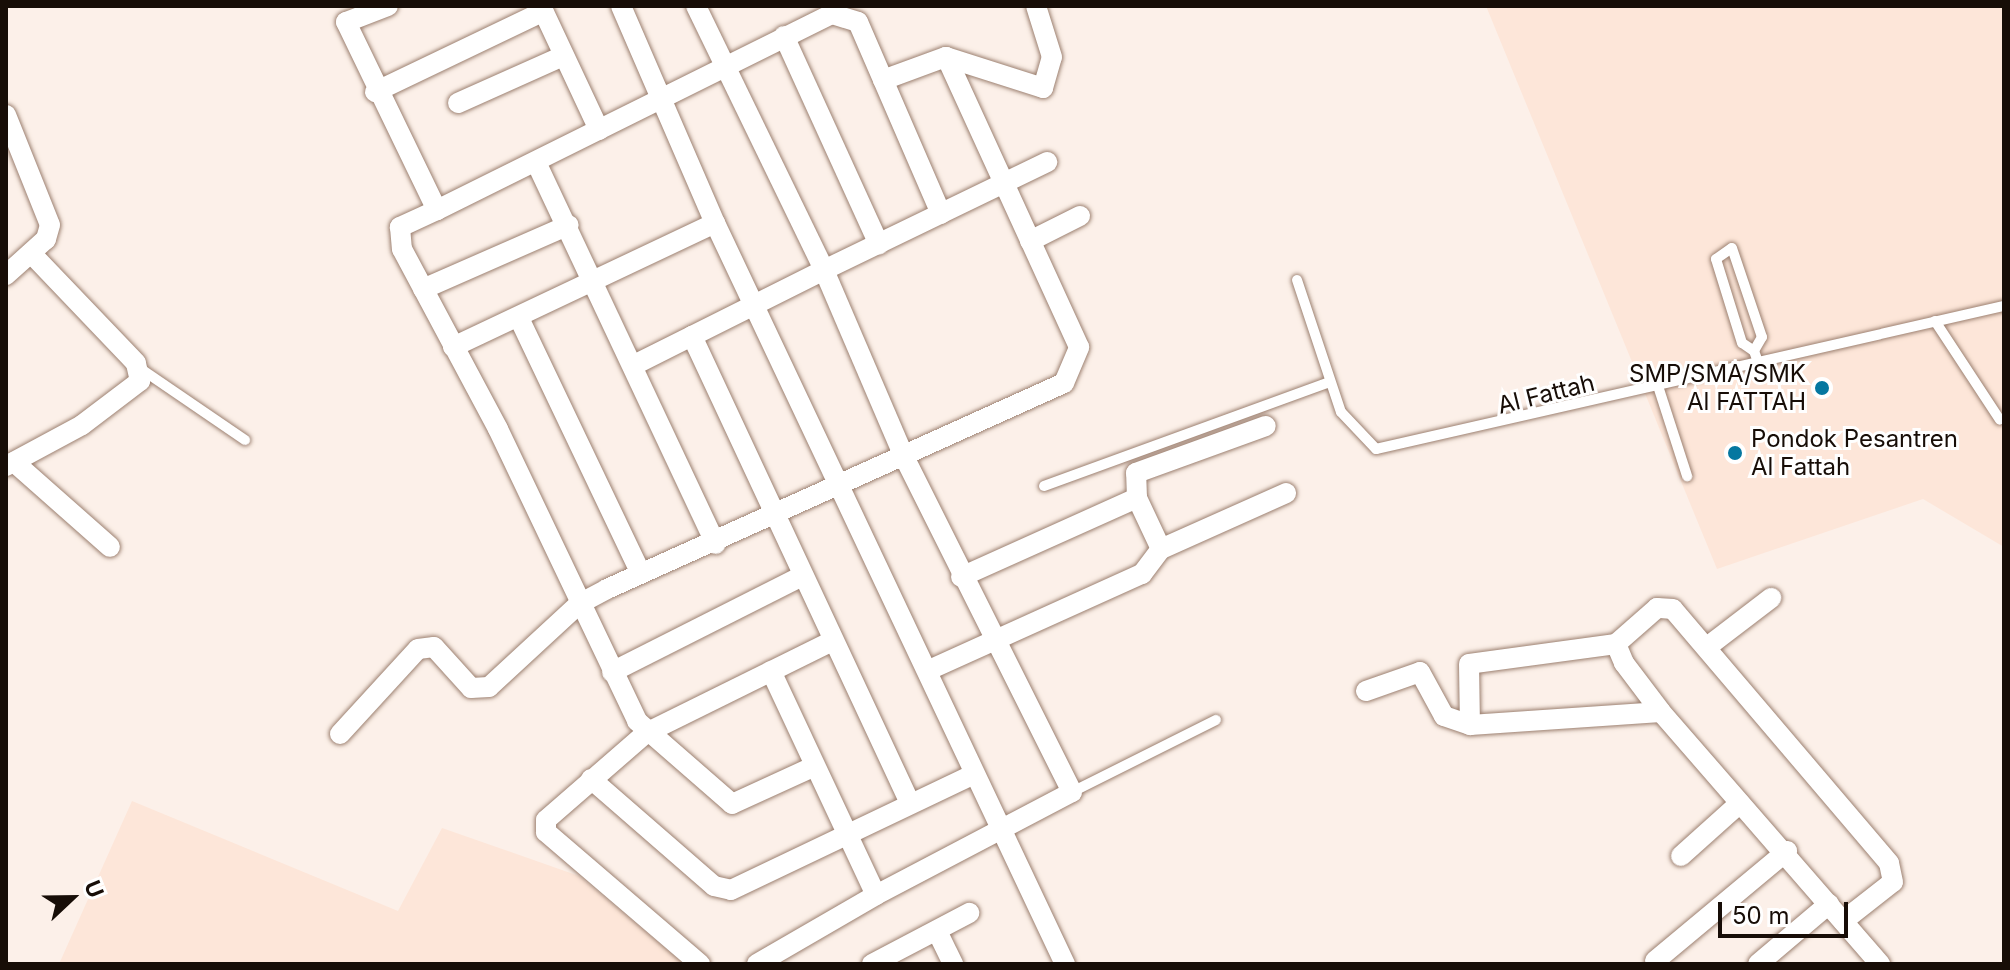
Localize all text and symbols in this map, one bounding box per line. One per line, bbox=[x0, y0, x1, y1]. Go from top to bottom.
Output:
place label: SMP/SMA/SMK Al FATTAH bbox=[1629, 360, 1806, 416]
street label: Al Fattah bbox=[1494, 368, 1598, 420]
marker: SMP/SMA/SMK Al FATTAH bbox=[1813, 379, 1831, 397]
place label: Pondok Pesantren Al Fattah bbox=[1751, 425, 1958, 481]
marker: Pondok Pesantren Al Fattah bbox=[1726, 444, 1744, 462]
north arrow bbox=[32, 858, 112, 938]
text: U bbox=[79, 877, 109, 901]
scale bar bbox=[1722, 886, 1852, 936]
text: 50 m bbox=[1732, 901, 1790, 930]

